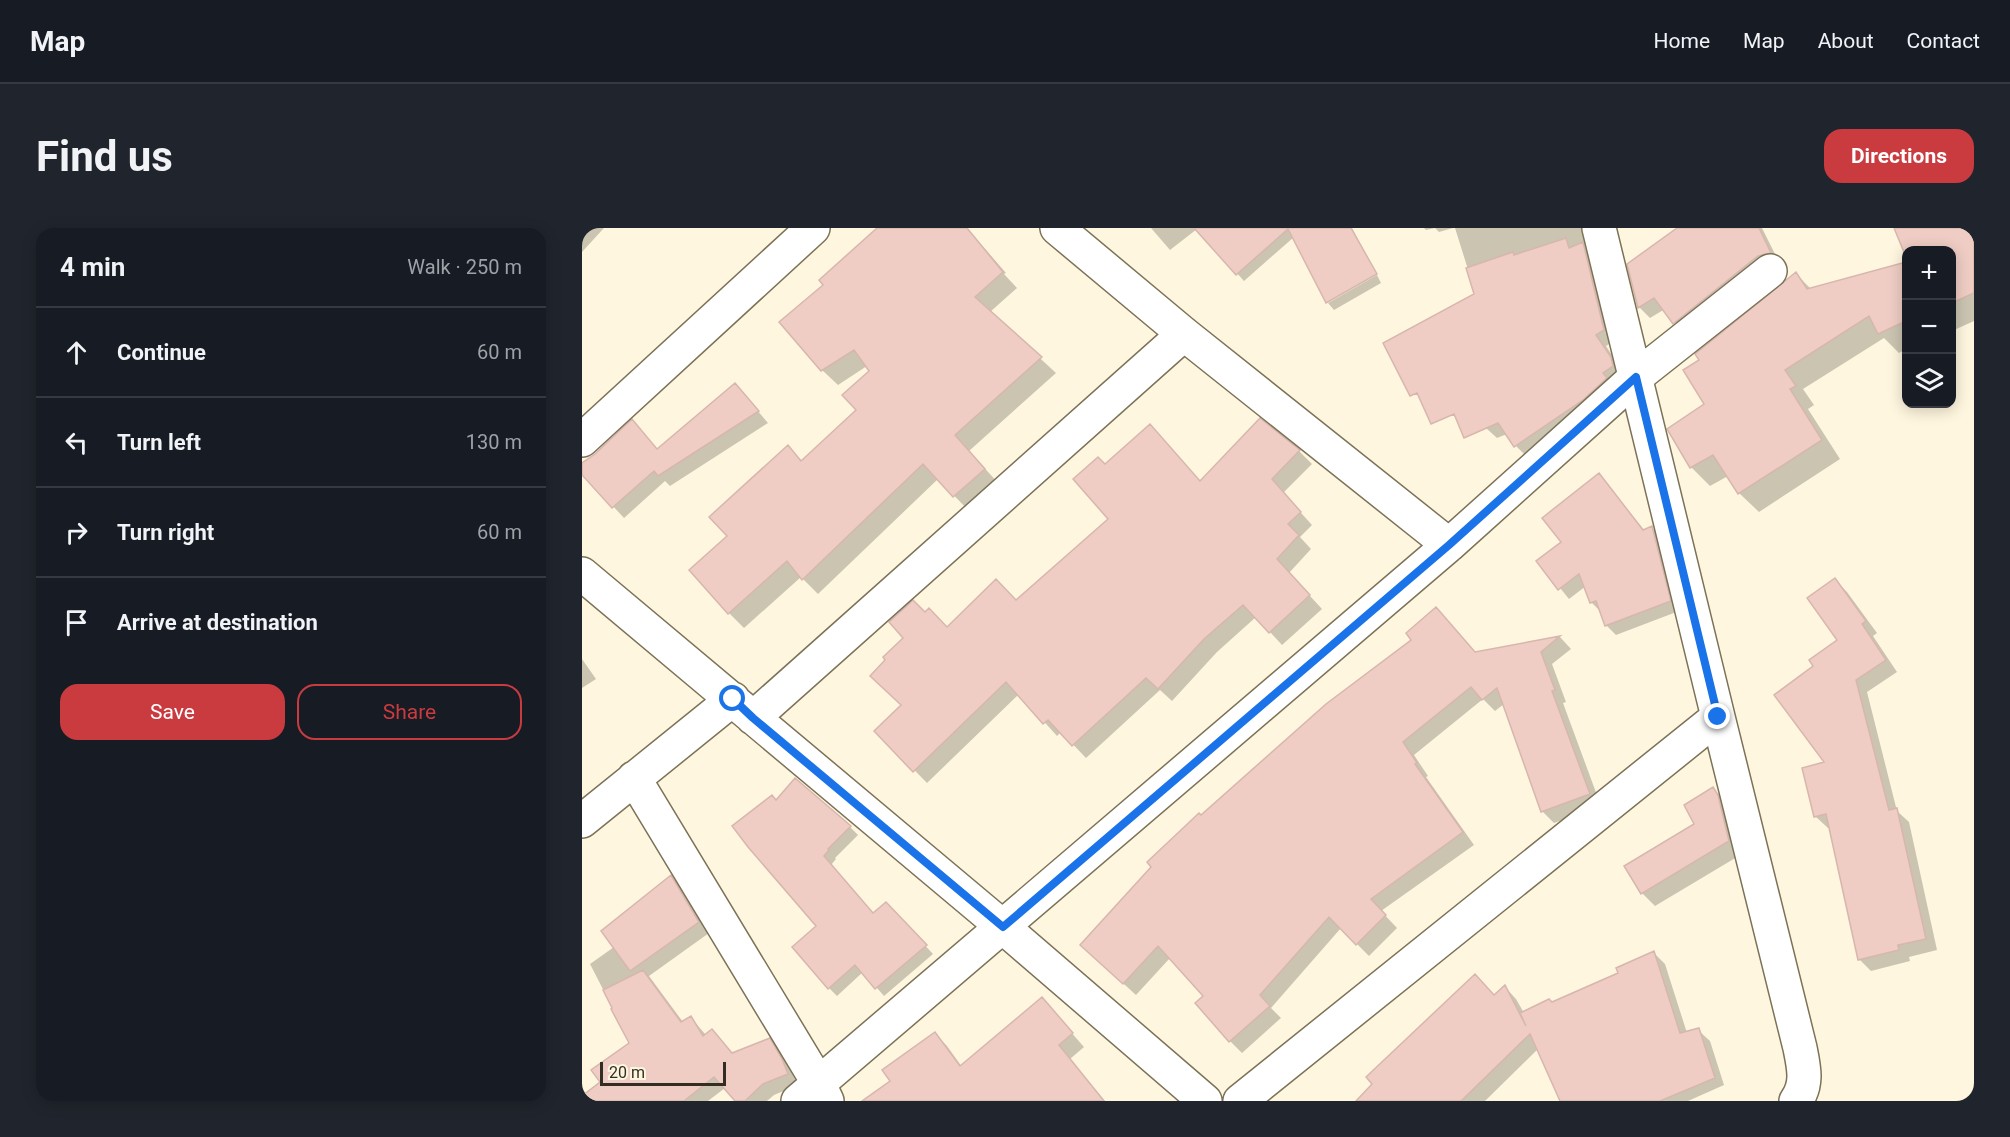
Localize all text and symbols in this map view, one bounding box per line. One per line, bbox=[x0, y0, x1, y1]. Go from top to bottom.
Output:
text: Map bbox=[30, 25, 85, 58]
text: Home bbox=[1654, 29, 1710, 53]
text: Map bbox=[1743, 29, 1785, 53]
text: About bbox=[1818, 29, 1874, 53]
text: Contact bbox=[1907, 29, 1980, 53]
button: Directions bbox=[1824, 129, 1974, 183]
text: Find us bbox=[36, 132, 173, 181]
map controls bbox=[1902, 246, 1956, 408]
button: + bbox=[1902, 246, 1956, 300]
text: 4 min bbox=[60, 252, 125, 282]
text: Walk · 250 m bbox=[407, 255, 522, 279]
button: − bbox=[1902, 300, 1956, 354]
icon: ahead bbox=[60, 336, 93, 369]
text: Continue bbox=[117, 340, 206, 365]
text: 60 m bbox=[477, 340, 522, 364]
button: layers bbox=[1902, 354, 1956, 408]
icon: left bbox=[60, 426, 93, 459]
text: Turn left bbox=[117, 430, 201, 455]
text: 130 m bbox=[466, 430, 522, 454]
icon: right bbox=[60, 516, 93, 549]
text: Turn right bbox=[117, 520, 214, 545]
text: 60 m bbox=[477, 520, 522, 544]
icon: arrive bbox=[60, 606, 93, 639]
text: Arrive at destination bbox=[117, 610, 318, 635]
button: Save bbox=[60, 684, 285, 740]
button: Share bbox=[297, 684, 522, 740]
route start bbox=[719, 685, 745, 711]
route end bbox=[1704, 703, 1730, 729]
scale bar bbox=[600, 1059, 726, 1086]
text: 20 m bbox=[609, 1063, 645, 1082]

